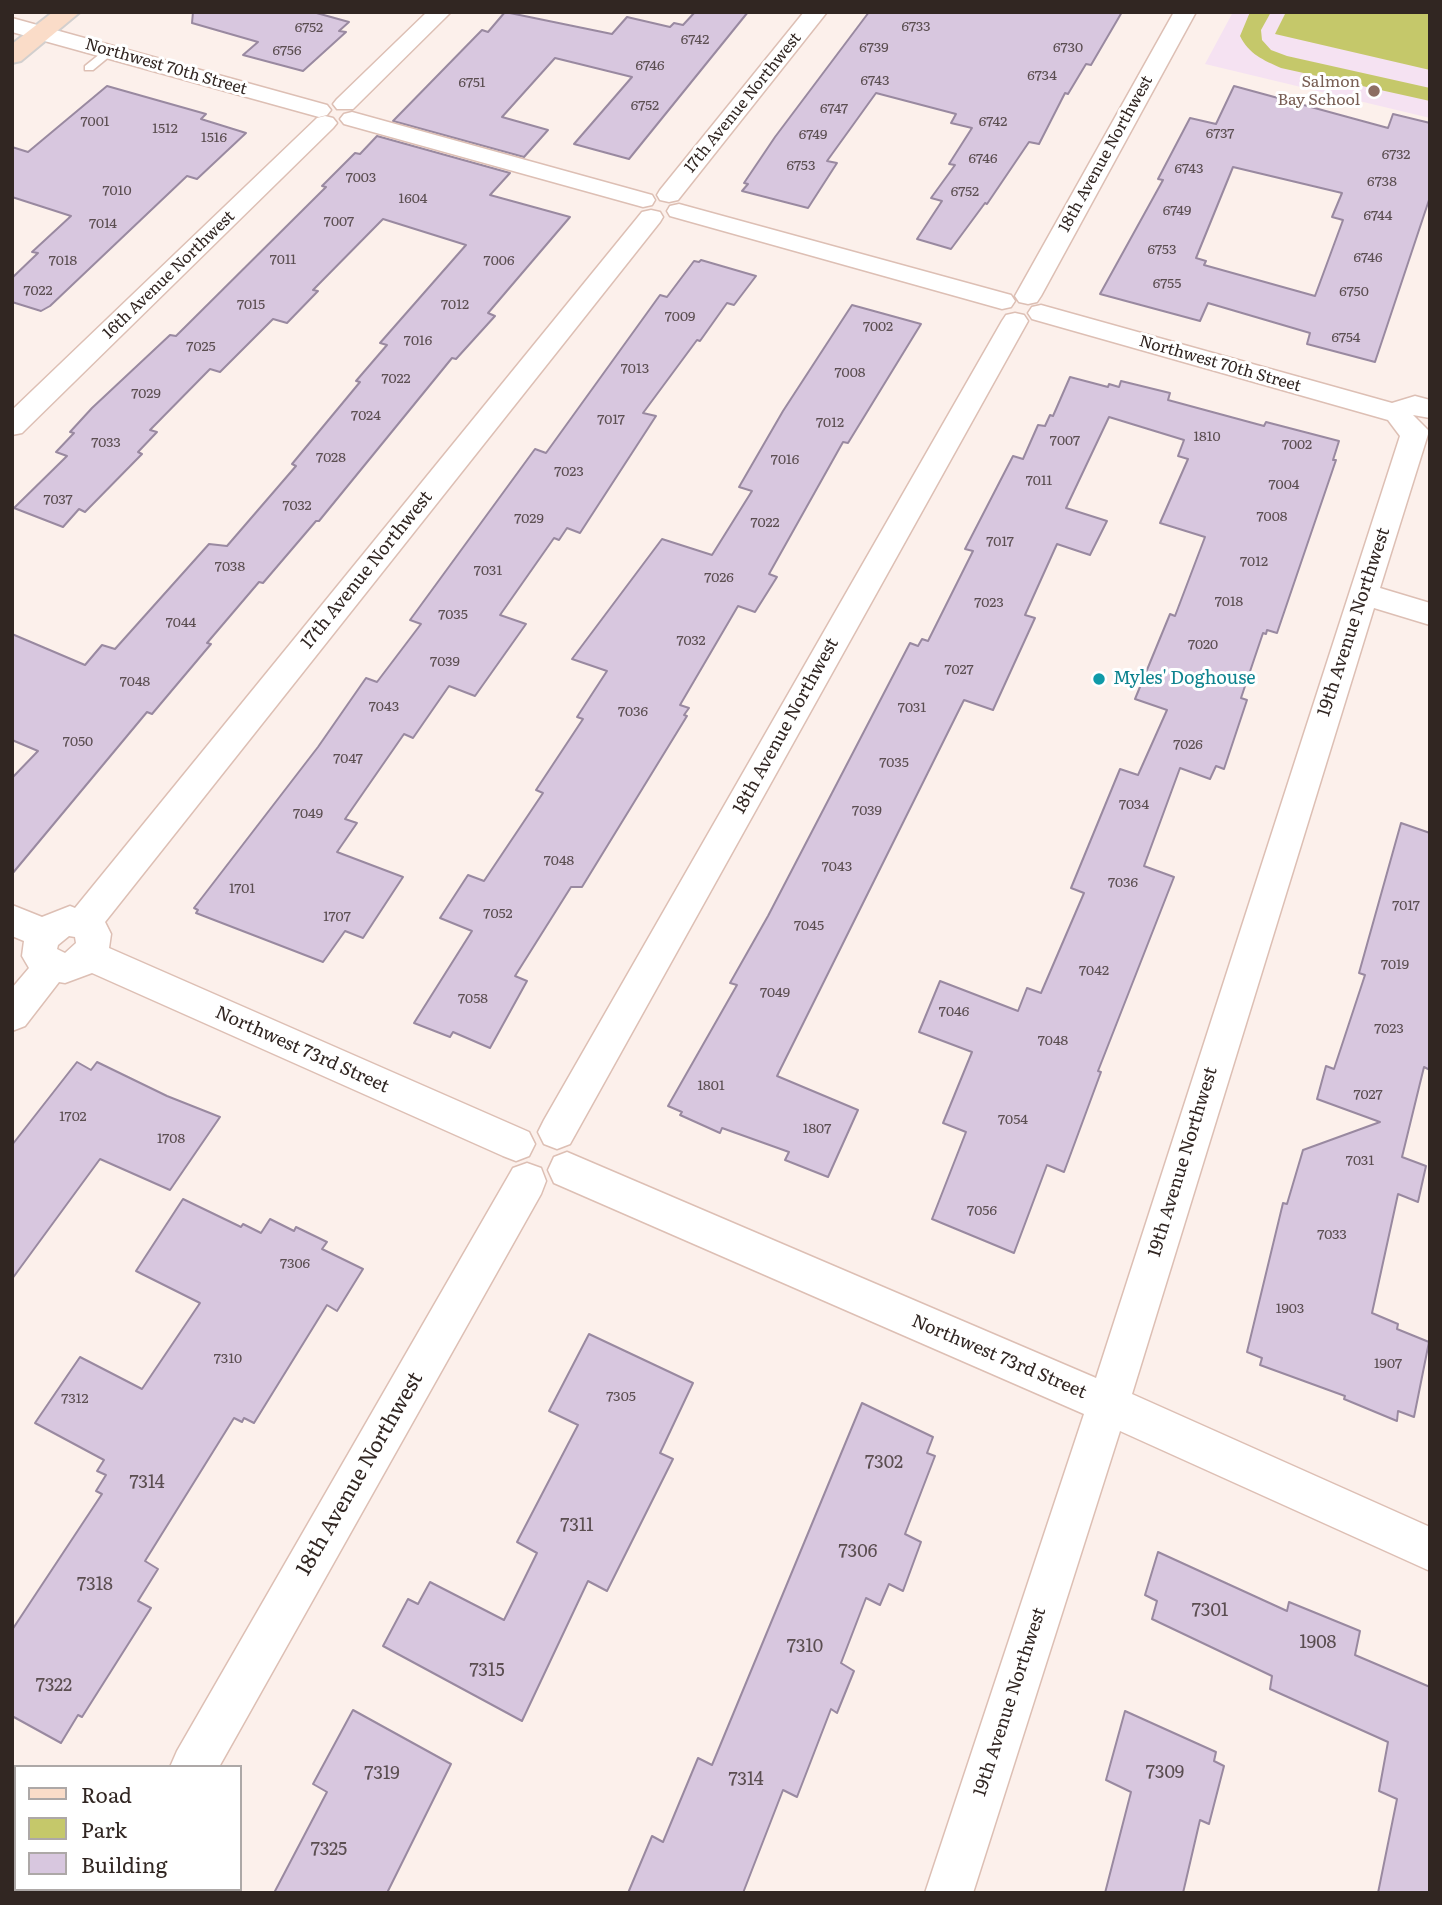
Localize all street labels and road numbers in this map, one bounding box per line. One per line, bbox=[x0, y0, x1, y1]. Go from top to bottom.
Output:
street label: 17th Avenue Northwest bbox=[681, 29, 805, 177]
street label: Northwest 70th Street bbox=[83, 35, 249, 99]
street label: 18th Avenue Northwest bbox=[1055, 72, 1157, 236]
street label: 16th Avenue Northwest bbox=[99, 207, 239, 343]
street label: Northwest 70th Street bbox=[1137, 332, 1303, 396]
street label: 17th Avenue Northwest bbox=[297, 487, 437, 653]
street label: 19th Avenue Northwest bbox=[1313, 525, 1395, 719]
street label: 18th Avenue Northwest bbox=[729, 634, 843, 818]
street label: Northwest 73rd Street bbox=[212, 1002, 392, 1098]
street label: 19th Avenue Northwest bbox=[1144, 1064, 1222, 1260]
street label: Northwest 73rd Street bbox=[908, 1310, 1090, 1404]
street label: 18th Avenue Northwest bbox=[291, 1368, 429, 1580]
street label: 19th Avenue Northwest bbox=[969, 1605, 1051, 1799]

